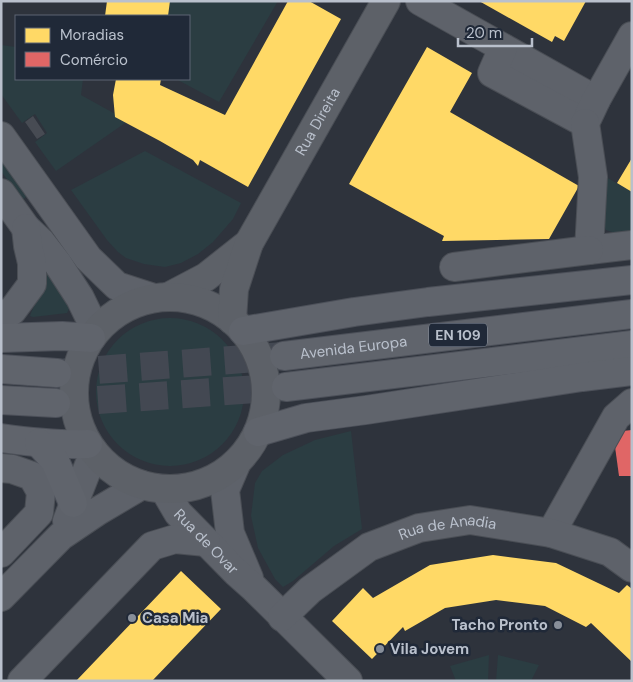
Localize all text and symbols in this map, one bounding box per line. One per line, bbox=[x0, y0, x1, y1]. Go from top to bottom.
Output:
legend bbox=[15, 15, 190, 80]
scale bar bbox=[458, 15, 532, 47]
text: 20 m bbox=[466, 23, 502, 43]
text: Moradias bbox=[60, 25, 124, 45]
text: Comércio bbox=[60, 50, 128, 70]
street label: Rua Direita bbox=[291, 84, 345, 159]
road number: EN 109 bbox=[429, 324, 487, 346]
street label: Avenida Europa bbox=[299, 331, 408, 364]
street label: Rua de Ovar bbox=[169, 505, 243, 579]
street label: Rua de Anadia bbox=[396, 510, 498, 545]
place label: Casa Mia bbox=[142, 608, 208, 628]
marker: Casa Mia bbox=[126, 612, 138, 624]
place label: Tacho Pronto bbox=[451, 615, 548, 635]
marker: Tacho Pronto bbox=[552, 619, 564, 631]
place label: Vila Jovem bbox=[390, 639, 469, 659]
marker: Vila Jovem bbox=[374, 643, 386, 655]

